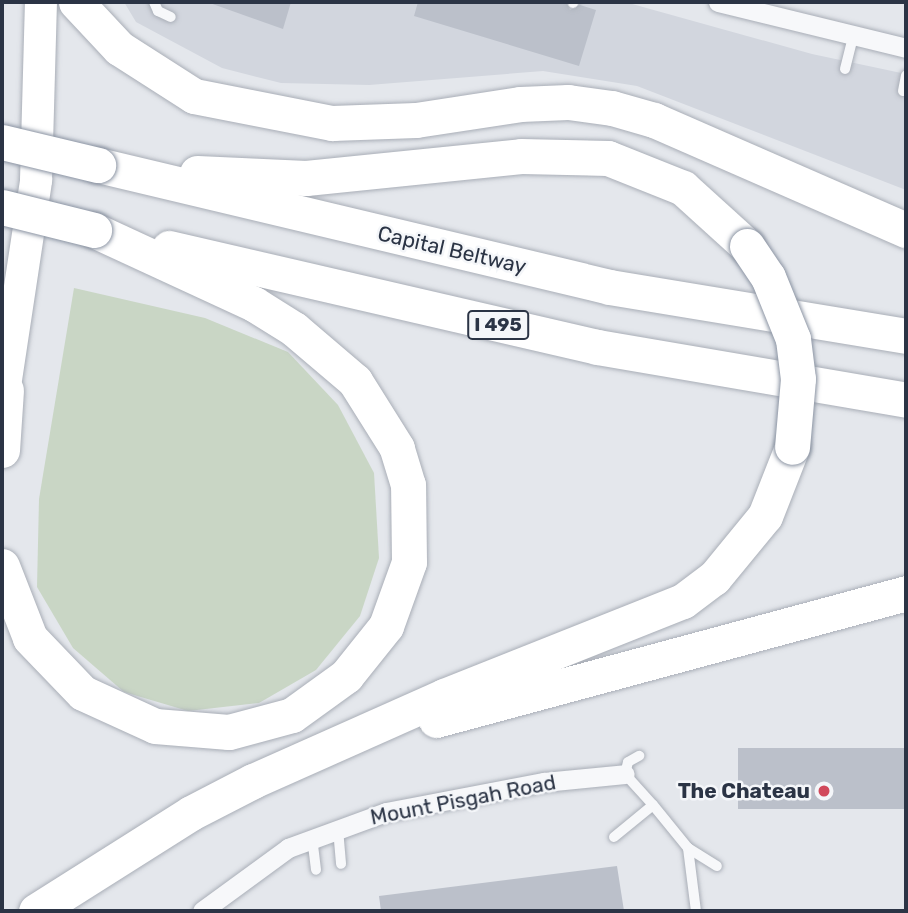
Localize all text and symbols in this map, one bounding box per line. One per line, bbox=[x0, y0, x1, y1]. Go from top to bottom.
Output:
street label: Capital Beltway bbox=[375, 221, 529, 279]
road number: I 495 bbox=[466, 310, 530, 340]
street label: Mount Pisgah Road bbox=[368, 770, 558, 830]
place label: The Chateau bbox=[678, 778, 810, 804]
marker: The Chateau bbox=[816, 783, 832, 799]

